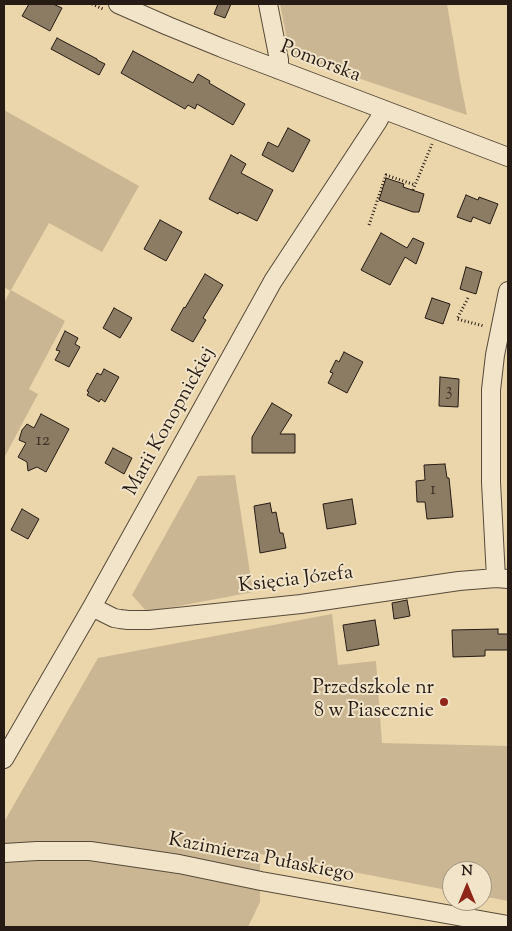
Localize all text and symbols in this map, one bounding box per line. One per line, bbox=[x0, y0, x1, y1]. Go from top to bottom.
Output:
street label: Pomorska bbox=[276, 37, 364, 89]
street label: Marii Konopnickiej bbox=[120, 344, 222, 500]
house number: 3 bbox=[445, 381, 453, 403]
house number: 12 bbox=[36, 431, 50, 453]
house number: 1 bbox=[430, 480, 436, 502]
street label: Księcia Józefa bbox=[237, 562, 355, 600]
place label: Przedszkole nr 8 w Piasecznie bbox=[312, 678, 434, 725]
marker: Przedszkole nr 8 w Piasecznie bbox=[438, 696, 450, 708]
street label: Kazimierza Pułaskiego bbox=[166, 829, 356, 889]
north arrow bbox=[442, 861, 492, 911]
text: N bbox=[461, 862, 473, 882]

